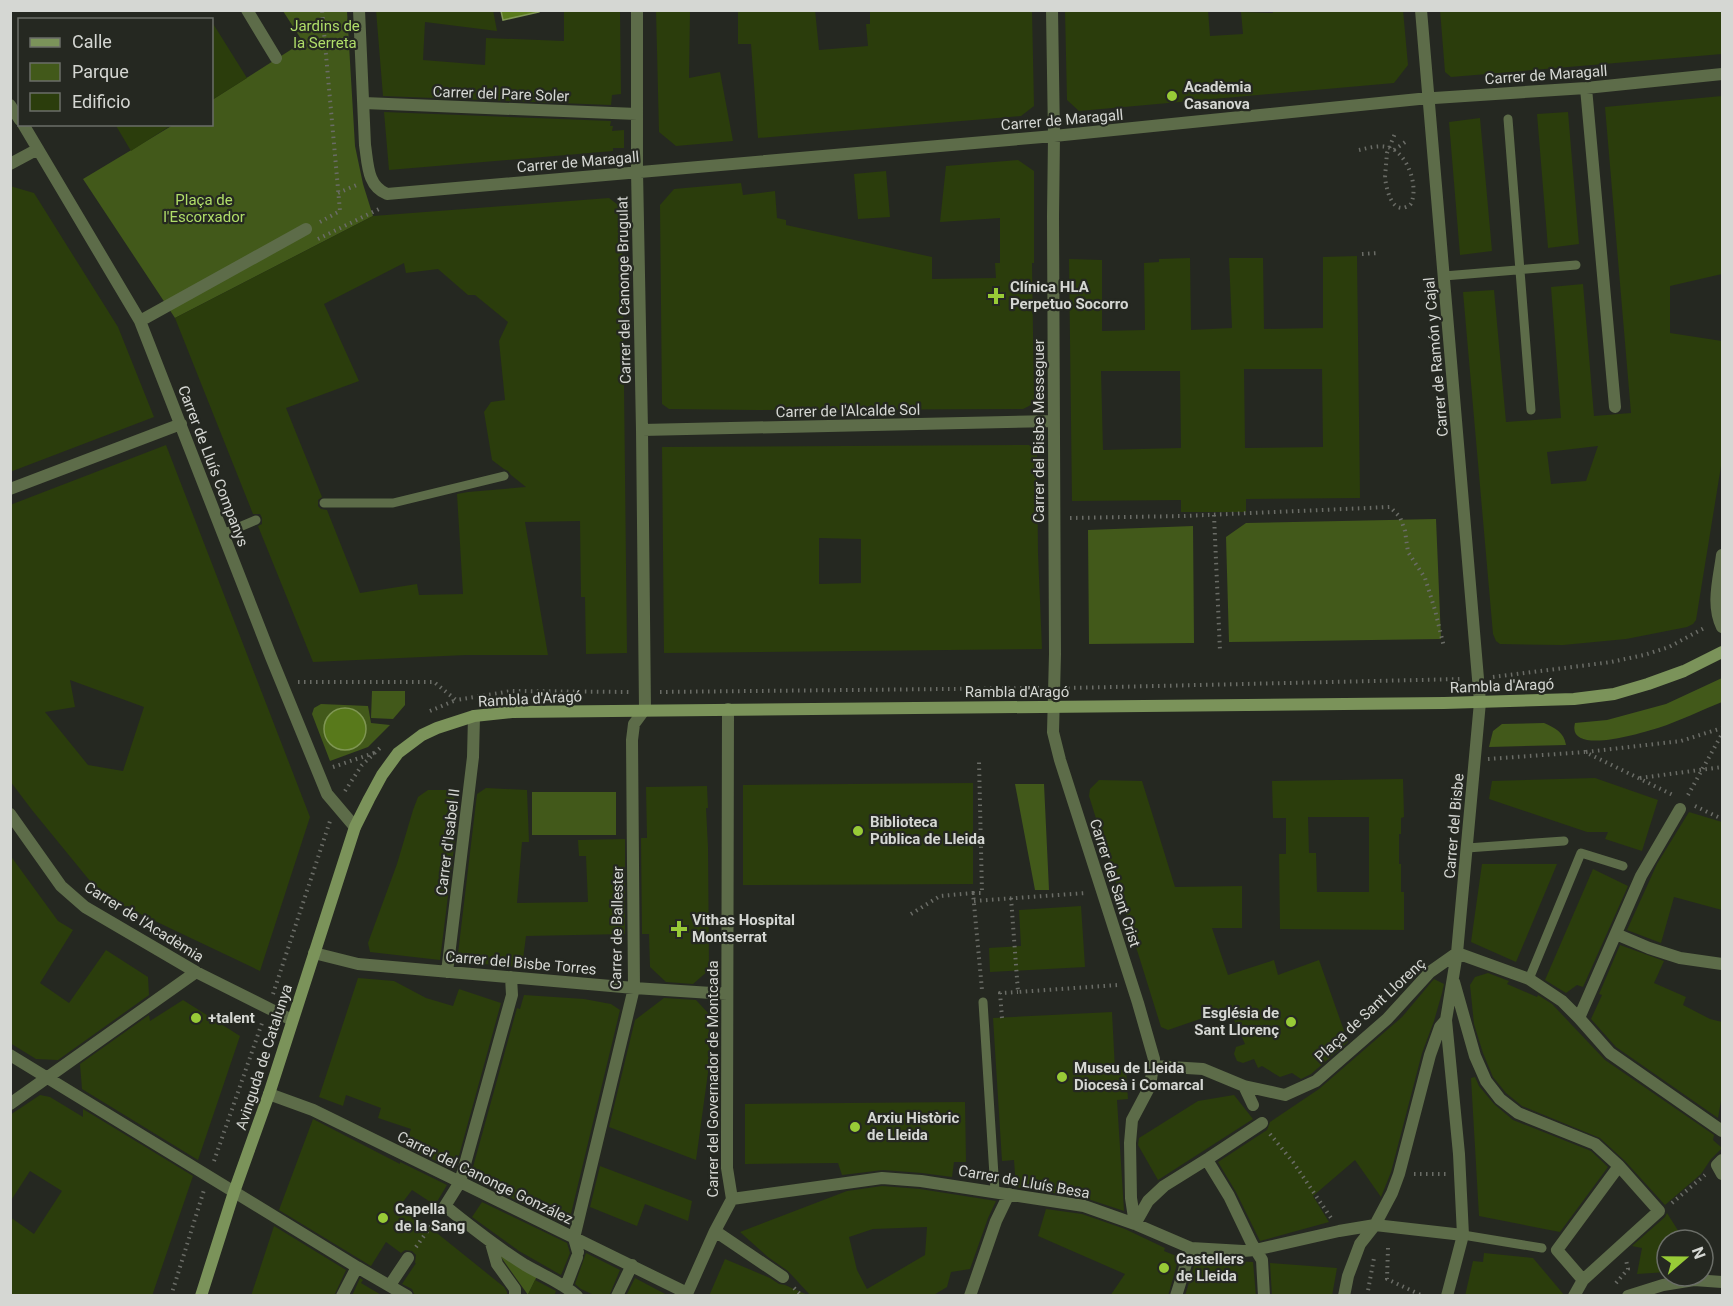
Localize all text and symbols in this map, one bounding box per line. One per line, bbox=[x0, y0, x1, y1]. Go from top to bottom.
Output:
park label: Jardins de la Serreta bbox=[290, 17, 360, 52]
legend bbox=[18, 18, 213, 126]
text: Calle bbox=[72, 31, 112, 52]
text: Parque bbox=[72, 61, 129, 82]
street label: Carrer de Maragall bbox=[1484, 62, 1608, 88]
place label: Acadèmia Casanova bbox=[1184, 78, 1251, 113]
street label: Carrer del Pare Soler bbox=[432, 83, 570, 105]
marker: Acadèmia Casanova bbox=[1165, 89, 1179, 103]
text: Edificio bbox=[72, 91, 131, 112]
street label: Carrer de Maragall bbox=[1000, 106, 1124, 134]
street label: Carrer de Maragall bbox=[516, 148, 640, 176]
park label: Plaça de l'Escorxador bbox=[163, 191, 245, 226]
street label: Carrer del Canonge Brugulat bbox=[613, 196, 635, 384]
street label: Carrer de Ramón y Cajal bbox=[1420, 276, 1452, 438]
place label: Clínica HLA Perpetuo Socorro bbox=[1010, 278, 1129, 313]
marker: Clínica HLA Perpetuo Socorro bbox=[987, 287, 1005, 305]
street label: Carrer del Bisbe Messeguer bbox=[1030, 339, 1048, 523]
street label: Carrer de Lluís Companys bbox=[174, 383, 252, 549]
street label: Carrer de l'Alcalde Sol bbox=[776, 401, 920, 421]
street label: Rambla d'Aragó bbox=[1450, 675, 1554, 697]
street label: Rambla d'Aragó bbox=[965, 683, 1069, 701]
street label: Rambla d'Aragó bbox=[477, 687, 583, 711]
street label: Carrer del Bisbe bbox=[1440, 773, 1468, 879]
street label: Carrer d'Isabel II bbox=[433, 787, 463, 897]
place label: Biblioteca Pública de Lleida bbox=[870, 813, 985, 848]
street label: Carrer del Sant Crist bbox=[1086, 817, 1144, 949]
marker: Biblioteca Pública de Lleida bbox=[851, 824, 865, 838]
street label: Carrer de Ballester bbox=[607, 866, 627, 990]
street label: Carrer de l'Acadèmia bbox=[81, 878, 207, 966]
place label: Vithas Hospital Montserrat bbox=[692, 911, 795, 946]
marker: Vithas Hospital Montserrat bbox=[670, 920, 688, 938]
street label: Carrer del Bisbe Torres bbox=[445, 947, 597, 979]
street label: Plaça de Sant Llorenç bbox=[1311, 954, 1429, 1066]
street label: Carrer del Governador de Montcada bbox=[704, 960, 722, 1198]
street label: Avinguda de Catalunya bbox=[232, 982, 296, 1132]
place label: Església de Sant Llorenç bbox=[1194, 1004, 1279, 1039]
place label: +talent bbox=[208, 1009, 255, 1027]
marker: +talent bbox=[189, 1011, 203, 1025]
marker: Església de Sant Llorenç bbox=[1284, 1015, 1298, 1029]
place label: Museu de Lleida Diocesà i Comarcal bbox=[1074, 1059, 1204, 1094]
marker: Museu de Lleida Diocesà i Comarcal bbox=[1055, 1070, 1069, 1084]
place label: Arxiu Històric de Lleida bbox=[867, 1109, 959, 1144]
marker: Arxiu Històric de Lleida bbox=[848, 1120, 862, 1134]
street label: Carrer del Canonge González bbox=[394, 1128, 576, 1228]
street label: Carrer de Lluís Besa bbox=[957, 1162, 1091, 1202]
place label: Capella de la Sang bbox=[395, 1200, 465, 1235]
marker: Capella de la Sang bbox=[376, 1211, 390, 1225]
north arrow bbox=[1655, 1228, 1715, 1288]
text: N bbox=[1688, 1244, 1709, 1262]
place label: Castellers de Lleida bbox=[1176, 1250, 1244, 1285]
marker: Castellers de Lleida bbox=[1157, 1261, 1171, 1275]

